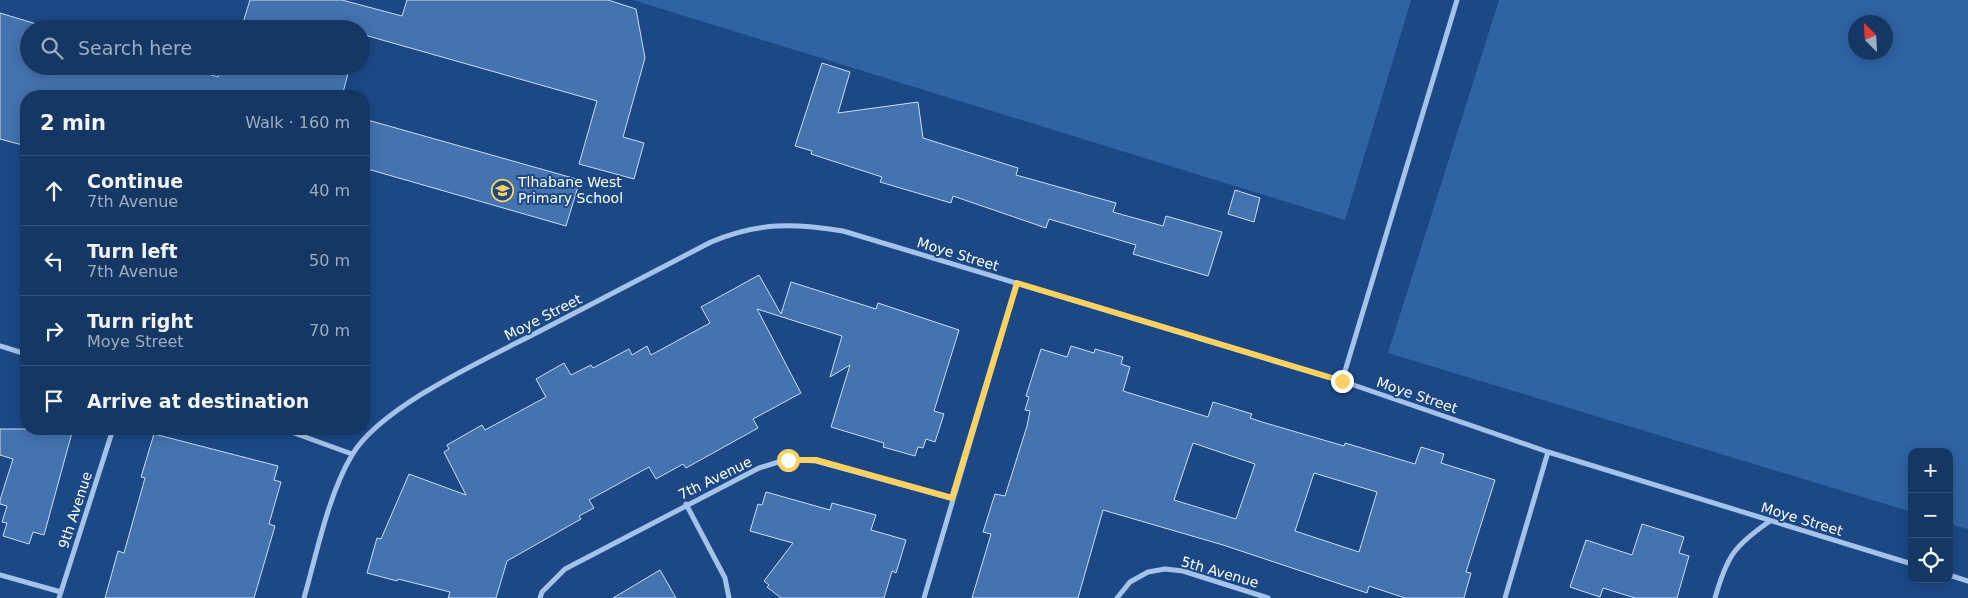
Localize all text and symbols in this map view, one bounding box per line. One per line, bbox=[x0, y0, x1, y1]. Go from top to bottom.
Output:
north arrow bbox=[1848, 15, 1893, 60]
search box bbox=[20, 20, 370, 75]
icon: search bbox=[38, 34, 66, 62]
text: Search here bbox=[78, 37, 192, 59]
text: 2 min bbox=[40, 111, 106, 135]
text: Walk · 160 m bbox=[245, 113, 350, 132]
text: Continue bbox=[87, 170, 183, 192]
place label: Tlhabane West Primary School bbox=[517, 174, 623, 206]
icon: ahead bbox=[40, 177, 68, 205]
school or university icon: Tlhabane West Primary School bbox=[490, 178, 514, 202]
text: 40 m bbox=[309, 181, 350, 200]
text: 7th Avenue bbox=[87, 192, 178, 211]
street label: Moye Street bbox=[915, 234, 1001, 274]
text: Turn left bbox=[87, 240, 178, 262]
icon: left bbox=[40, 247, 68, 275]
text: 50 m bbox=[309, 251, 350, 270]
text: 7th Avenue bbox=[87, 262, 178, 281]
street label: Moye Street bbox=[502, 290, 585, 343]
text: Turn right bbox=[87, 310, 193, 332]
icon: right bbox=[40, 317, 68, 345]
text: 70 m bbox=[309, 321, 350, 340]
text: Moye Street bbox=[87, 332, 184, 351]
route end bbox=[1331, 370, 1354, 393]
street label: Moye Street bbox=[1374, 374, 1460, 416]
icon: arrive bbox=[40, 387, 68, 415]
text: Arrive at destination bbox=[87, 390, 309, 412]
map controls bbox=[1908, 448, 1953, 583]
button: + bbox=[1908, 448, 1953, 493]
route start bbox=[777, 449, 800, 472]
street label: 7th Avenue bbox=[676, 453, 754, 503]
street label: 9th Avenue bbox=[55, 470, 95, 550]
button: − bbox=[1908, 493, 1953, 538]
street label: Moye Street bbox=[1759, 499, 1845, 539]
button: locate bbox=[1908, 538, 1953, 583]
street label: 5th Avenue bbox=[1179, 553, 1261, 591]

